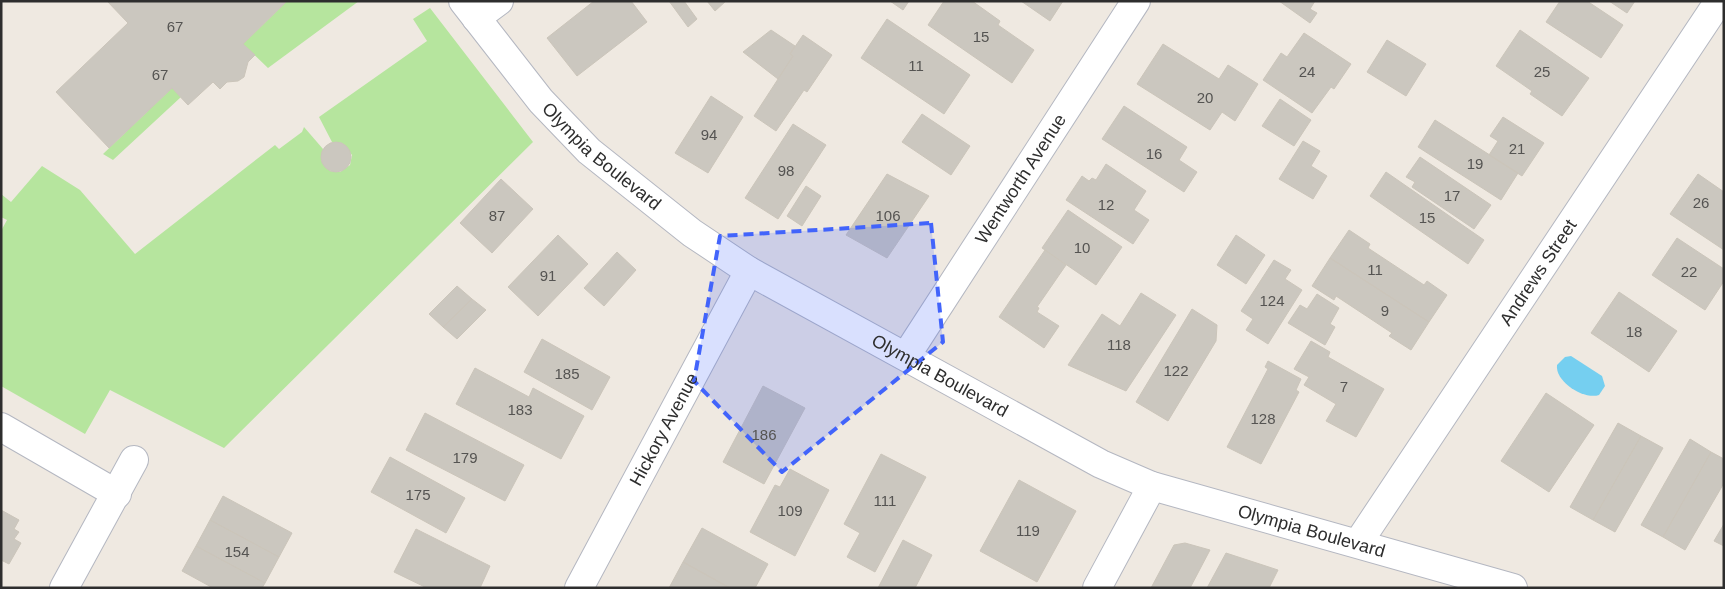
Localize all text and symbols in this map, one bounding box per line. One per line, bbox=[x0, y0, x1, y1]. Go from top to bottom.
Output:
house number: 67 bbox=[167, 18, 183, 35]
house number: 15 bbox=[973, 28, 989, 45]
house number: 11 bbox=[908, 57, 924, 74]
house number: 24 bbox=[1299, 63, 1315, 80]
house number: 25 bbox=[1534, 63, 1550, 80]
house number: 67 bbox=[152, 66, 168, 83]
house number: 20 bbox=[1197, 89, 1213, 106]
street label: Olympia Boulevard bbox=[538, 98, 665, 214]
street label: Wentworth Avenue bbox=[971, 110, 1070, 248]
house number: 94 bbox=[701, 126, 717, 143]
house number: 21 bbox=[1509, 140, 1525, 157]
house number: 16 bbox=[1146, 145, 1162, 162]
house number: 19 bbox=[1467, 155, 1483, 172]
house number: 98 bbox=[778, 162, 794, 179]
house number: 17 bbox=[1444, 187, 1460, 204]
house number: 26 bbox=[1693, 194, 1709, 211]
house number: 12 bbox=[1098, 196, 1114, 213]
house number: 87 bbox=[489, 207, 505, 224]
house number: 106 bbox=[875, 207, 901, 224]
house number: 15 bbox=[1419, 209, 1435, 226]
street label: Andrews Street bbox=[1496, 216, 1581, 329]
house number: 10 bbox=[1074, 239, 1090, 256]
house number: 11 bbox=[1367, 261, 1383, 278]
house number: 22 bbox=[1681, 263, 1697, 280]
house number: 91 bbox=[540, 267, 556, 284]
house number: 124 bbox=[1259, 292, 1285, 309]
house number: 9 bbox=[1381, 302, 1389, 319]
house number: 18 bbox=[1626, 323, 1642, 340]
street label: Olympia Boulevard bbox=[868, 330, 1011, 421]
house number: 118 bbox=[1107, 336, 1131, 353]
house number: 122 bbox=[1163, 362, 1189, 379]
house number: 185 bbox=[554, 365, 580, 382]
street label: Hickory Avenue bbox=[626, 370, 702, 489]
house number: 7 bbox=[1340, 378, 1348, 395]
house number: 183 bbox=[507, 401, 533, 418]
house number: 128 bbox=[1250, 410, 1276, 427]
house number: 186 bbox=[751, 426, 777, 443]
house number: 179 bbox=[452, 449, 478, 466]
house number: 175 bbox=[405, 486, 431, 503]
house number: 111 bbox=[874, 492, 896, 509]
street label: Olympia Boulevard bbox=[1236, 501, 1387, 561]
house number: 109 bbox=[777, 502, 803, 519]
house number: 119 bbox=[1016, 522, 1040, 539]
house number: 154 bbox=[224, 543, 250, 560]

